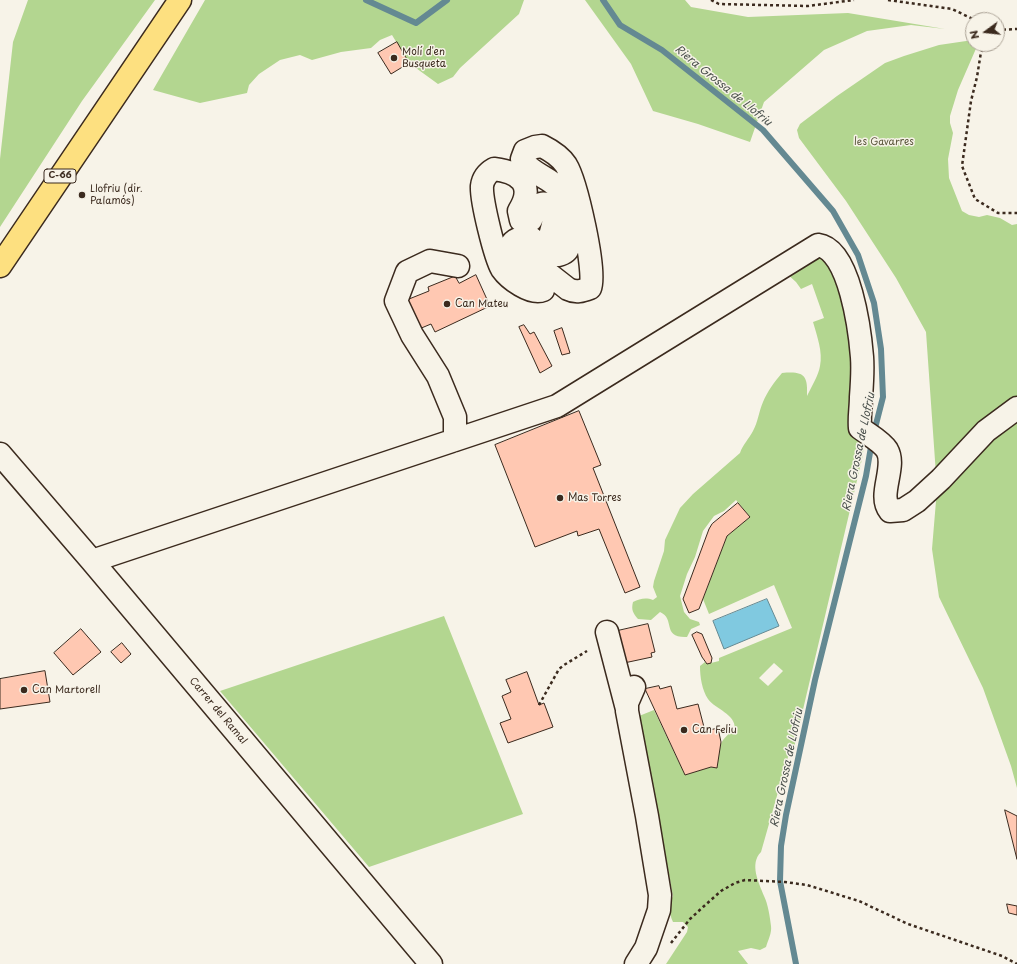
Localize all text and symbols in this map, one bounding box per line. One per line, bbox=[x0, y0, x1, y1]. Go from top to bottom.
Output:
north arrow bbox=[965, 12, 1005, 52]
text: N bbox=[965, 29, 983, 41]
water label: Riera Grossa de Llofriu bbox=[672, 43, 774, 129]
place label: Molí d'en Busqueta bbox=[402, 46, 446, 70]
marker: Molí d'en Busqueta bbox=[389, 53, 399, 63]
park label: les Gavarres bbox=[854, 136, 914, 148]
road number: C-66 bbox=[44, 169, 76, 183]
place label: Llofriu (dir. Palamós) bbox=[90, 183, 143, 206]
marker: Llofriu (dir. Palamós) bbox=[77, 190, 87, 200]
place label: Can Mateu bbox=[455, 298, 508, 310]
marker: Can Mateu bbox=[442, 299, 452, 309]
water label: Riera Grossa de Llofriu bbox=[840, 392, 878, 512]
place label: Mas Torres bbox=[568, 492, 621, 504]
marker: Mas Torres bbox=[555, 493, 565, 503]
street label: Carrer del Ramal bbox=[187, 675, 249, 747]
place label: Can Martorell bbox=[32, 684, 100, 696]
marker: Can Martorell bbox=[19, 685, 29, 695]
water label: Riera Grossa de Llofriu bbox=[768, 708, 806, 828]
place label: Can Feliu bbox=[692, 724, 737, 736]
marker: Can Feliu bbox=[679, 725, 689, 735]

